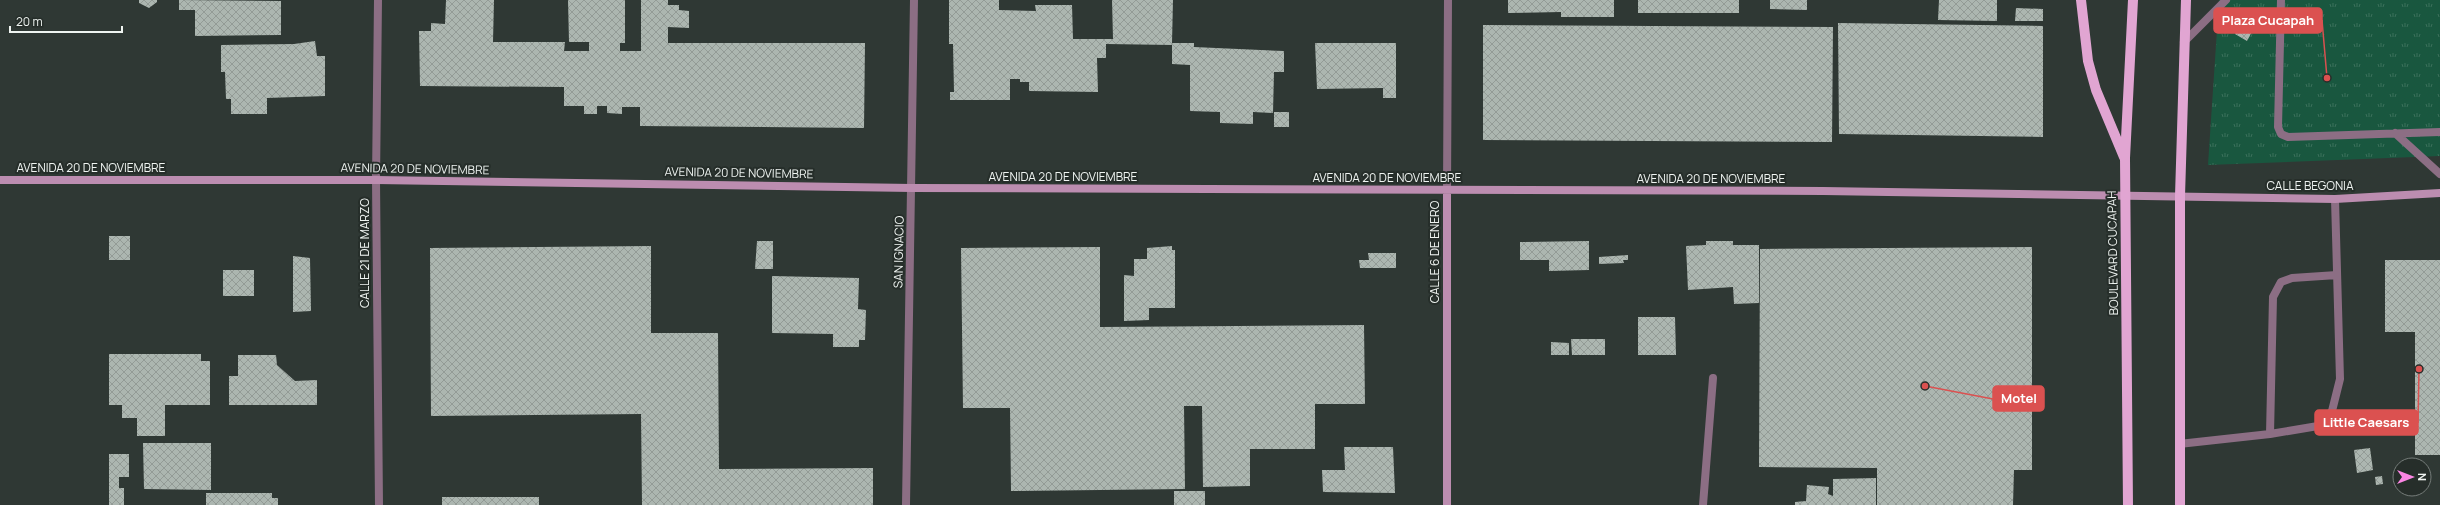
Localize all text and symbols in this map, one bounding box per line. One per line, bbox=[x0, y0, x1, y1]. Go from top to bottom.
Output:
scale bar bbox=[10, 8, 122, 34]
callout: Plaza Cucapah bbox=[2214, 8, 2322, 33]
text: Plaza Cucapah bbox=[2222, 11, 2314, 29]
text: 20 m bbox=[16, 13, 43, 30]
street label: AVENIDA 20 DE NOVIEMBRE bbox=[17, 159, 166, 176]
street label: AVENIDA 20 DE NOVIEMBRE bbox=[340, 159, 490, 178]
street label: AVENIDA 20 DE NOVIEMBRE bbox=[664, 163, 814, 182]
street label: AVENIDA 20 DE NOVIEMBRE bbox=[989, 168, 1138, 185]
street label: AVENIDA 20 DE NOVIEMBRE bbox=[1313, 169, 1462, 186]
street label: AVENIDA 20 DE NOVIEMBRE bbox=[1637, 170, 1786, 187]
street label: CALLE BEGONIA bbox=[2266, 177, 2354, 194]
street label: BOULEVARD CUCAPAH bbox=[2103, 190, 2122, 316]
street label: CALLE 21 DE MARZO bbox=[356, 198, 373, 308]
street label: CALLE 6 DE ENERO bbox=[1426, 200, 1443, 303]
street label: SAN IGNACIO bbox=[889, 215, 908, 288]
callout: Motel bbox=[1993, 386, 2044, 411]
text: Motel bbox=[2001, 389, 2037, 407]
callout: Little Caesars bbox=[2315, 410, 2418, 435]
text: Little Caesars bbox=[2323, 413, 2409, 431]
north arrow bbox=[2392, 457, 2432, 497]
text: N bbox=[2415, 473, 2430, 481]

